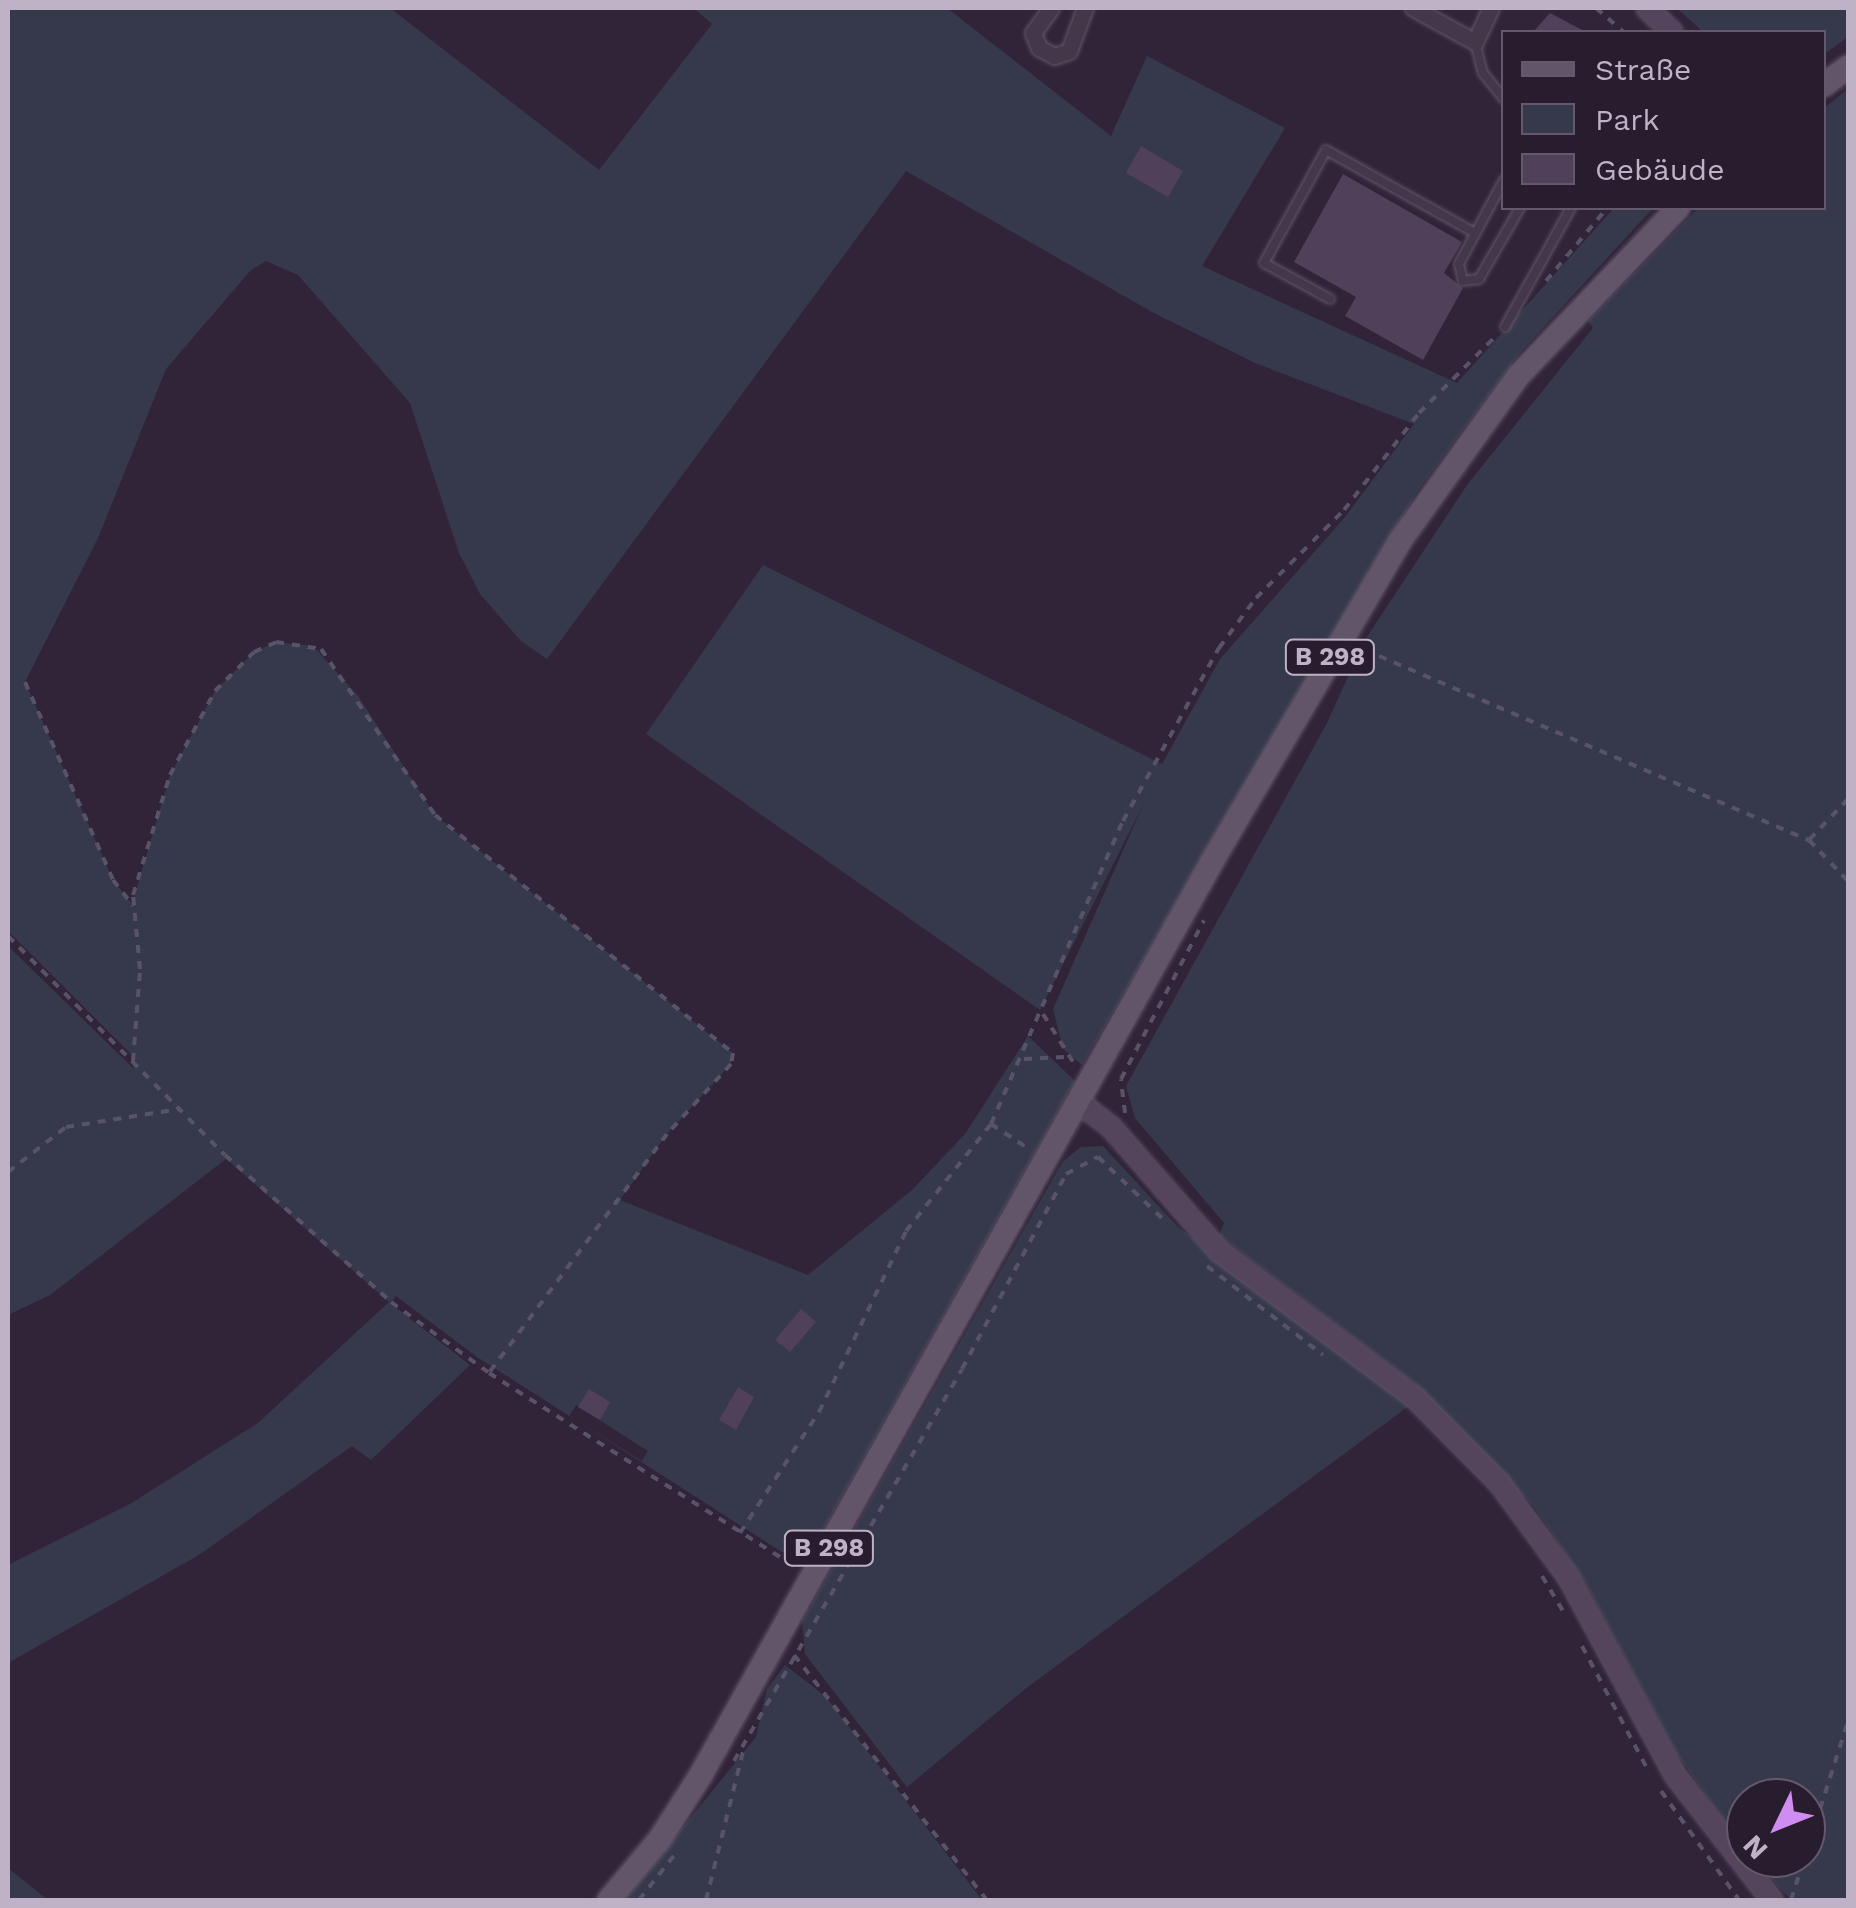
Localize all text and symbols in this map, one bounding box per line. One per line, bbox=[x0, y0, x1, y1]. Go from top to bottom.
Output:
legend bbox=[1501, 30, 1826, 210]
text: Straße bbox=[1595, 52, 1691, 87]
text: Park bbox=[1595, 102, 1660, 137]
text: Gebäude bbox=[1595, 152, 1724, 187]
road number: B 298 bbox=[1282, 637, 1378, 677]
road number: B 298 bbox=[782, 1528, 876, 1568]
north arrow bbox=[1726, 1778, 1826, 1878]
text: N bbox=[1736, 1829, 1774, 1866]

